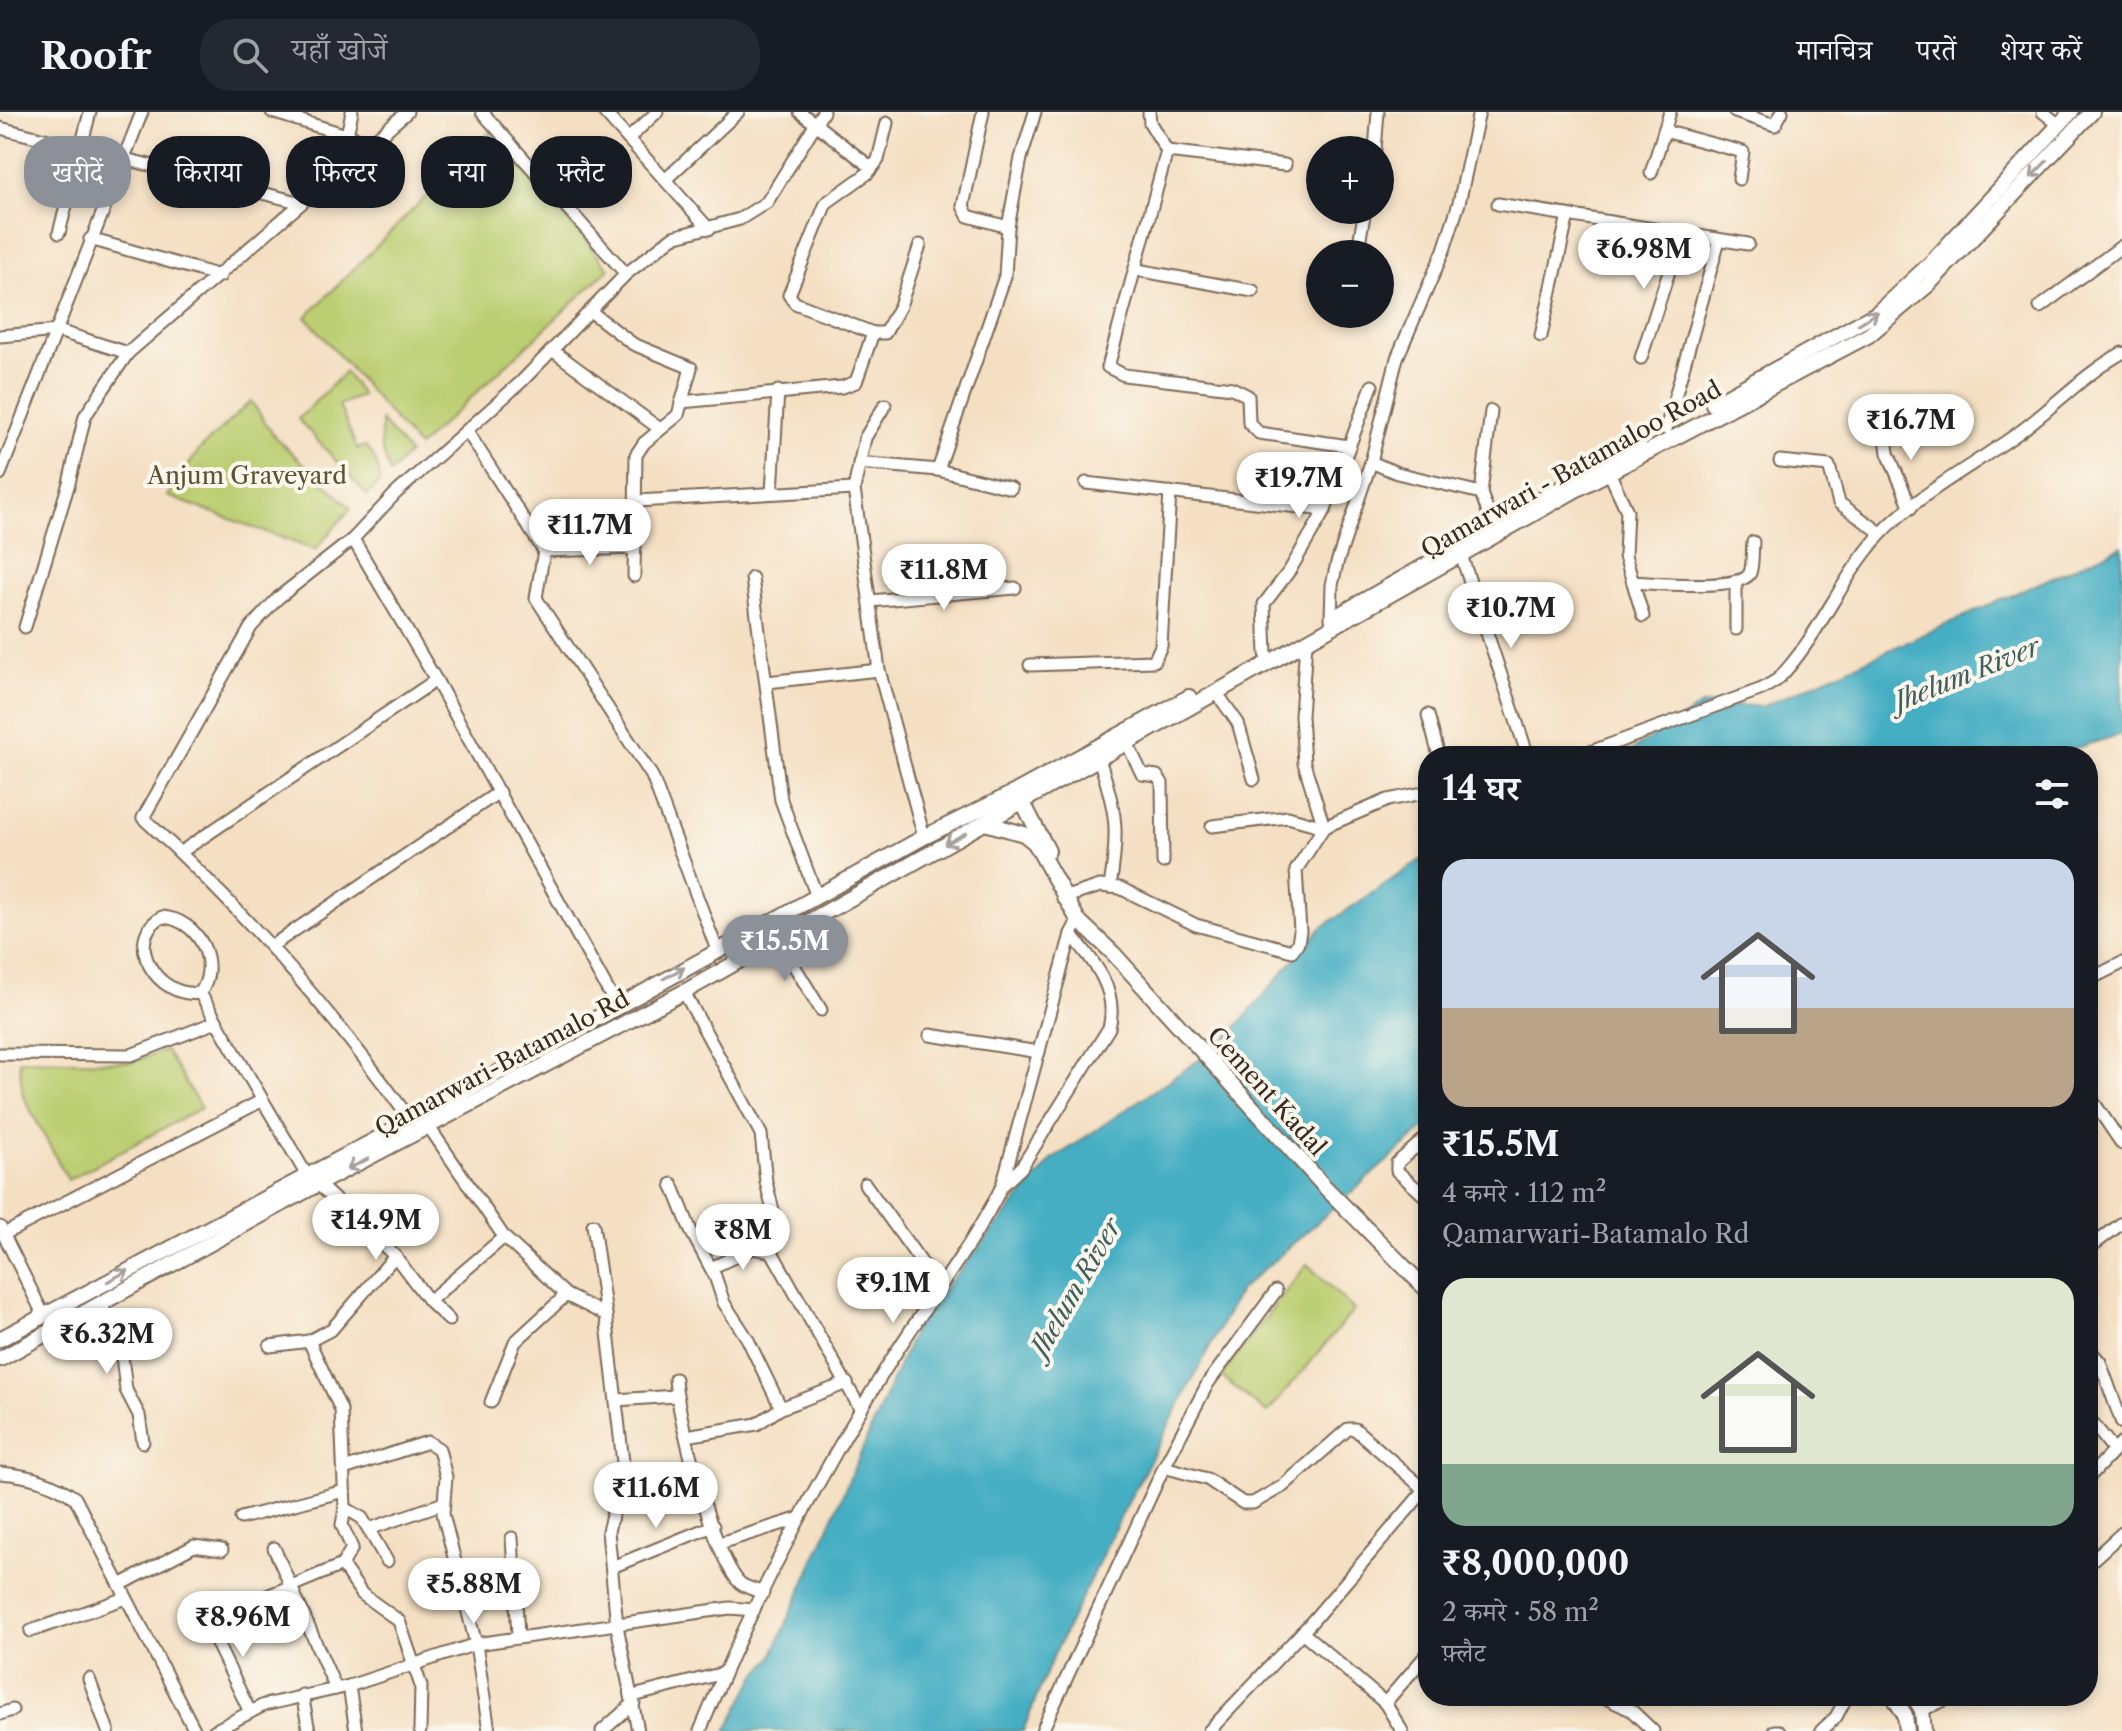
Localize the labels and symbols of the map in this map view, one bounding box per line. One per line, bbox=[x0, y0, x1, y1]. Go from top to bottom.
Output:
one-way arrow bbox=[2029, 159, 2048, 179]
pin: ₹6.98M bbox=[1579, 223, 1709, 291]
one-way arrow bbox=[1856, 310, 1879, 326]
street label: Qamarwari - Batamaloo Road bbox=[1416, 374, 1726, 564]
pin: ₹16.7M bbox=[1846, 394, 1976, 462]
pin: ₹19.7M bbox=[1234, 452, 1364, 520]
park label: Anjum Graveyard bbox=[146, 461, 347, 490]
pin: ₹11.7M bbox=[525, 499, 655, 567]
pin: ₹11.8M bbox=[879, 544, 1009, 612]
pin: ₹10.7M bbox=[1446, 582, 1576, 650]
water label: Jhelum River bbox=[1883, 630, 2046, 720]
one-way arrow bbox=[944, 832, 967, 848]
pin: ₹15.5M bbox=[720, 915, 850, 983]
one-way arrow bbox=[662, 965, 686, 981]
street label: Qamarwari-Batamalo Rd bbox=[370, 983, 634, 1142]
street label: Cement Kadal bbox=[1202, 1021, 1332, 1161]
one-way arrow bbox=[346, 1157, 370, 1173]
pin: ₹14.9M bbox=[311, 1194, 441, 1262]
pin: ₹8M bbox=[704, 1204, 782, 1272]
water label: Jhelum River bbox=[1020, 1211, 1129, 1368]
pin: ₹9.1M bbox=[837, 1257, 949, 1325]
one-way arrow bbox=[106, 1268, 129, 1284]
pin: ₹6.32M bbox=[42, 1308, 172, 1376]
pin: ₹11.6M bbox=[591, 1462, 721, 1530]
pin: ₹5.88M bbox=[409, 1558, 539, 1626]
pin: ₹8.96M bbox=[178, 1591, 308, 1659]

